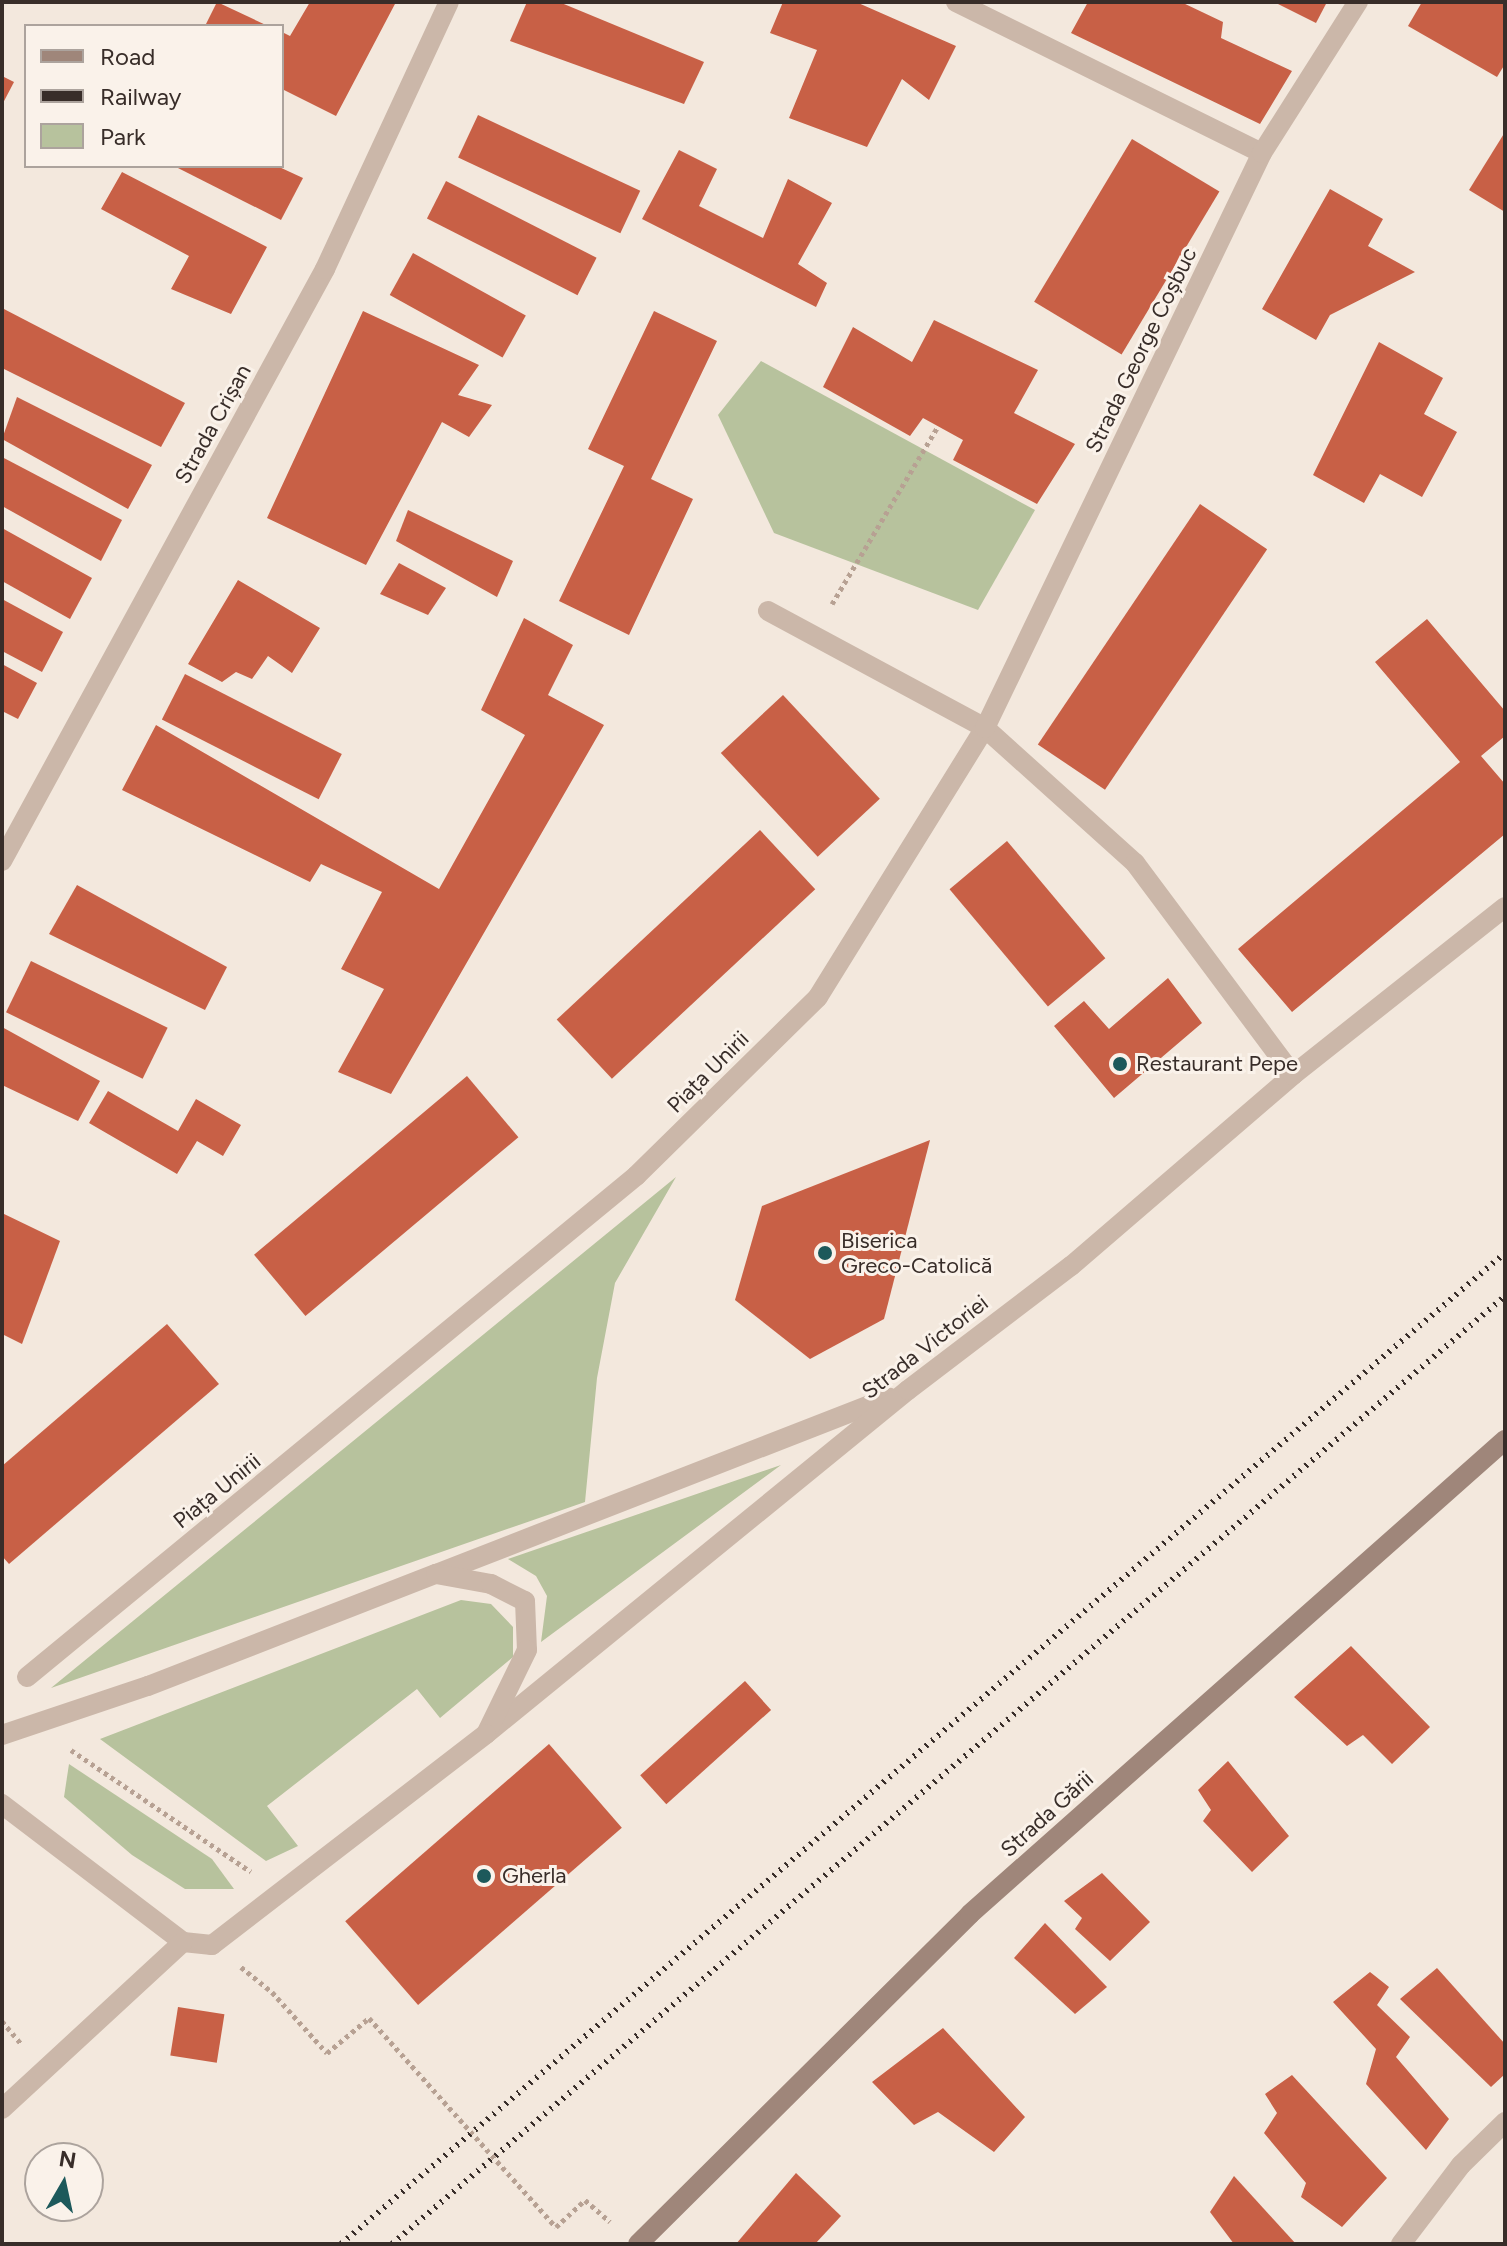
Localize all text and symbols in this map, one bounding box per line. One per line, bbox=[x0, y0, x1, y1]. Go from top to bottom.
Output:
legend bbox=[24, 24, 284, 168]
text: Road bbox=[100, 42, 155, 71]
text: Railway bbox=[100, 82, 181, 111]
text: Park bbox=[100, 122, 146, 151]
street label: Strada George Coșbuc bbox=[1080, 243, 1202, 457]
street label: Strada Crișan bbox=[169, 360, 257, 488]
street label: Piața Unirii bbox=[662, 1026, 754, 1118]
place label: Restaurant Pepe bbox=[1136, 1051, 1298, 1077]
marker: Restaurant Pepe bbox=[1111, 1055, 1129, 1073]
place label: Biserica Greco-Catolică bbox=[841, 1227, 992, 1278]
marker: Biserica Greco-Catolică bbox=[816, 1244, 834, 1262]
street label: Strada Victoriei bbox=[857, 1290, 993, 1404]
street label: Piața Unirii bbox=[168, 1448, 266, 1534]
street label: Strada Gării bbox=[995, 1766, 1099, 1862]
place label: Gherla bbox=[502, 1863, 567, 1889]
marker: Gherla bbox=[473, 1865, 495, 1887]
north arrow bbox=[24, 2142, 104, 2222]
text: N bbox=[57, 2145, 78, 2174]

